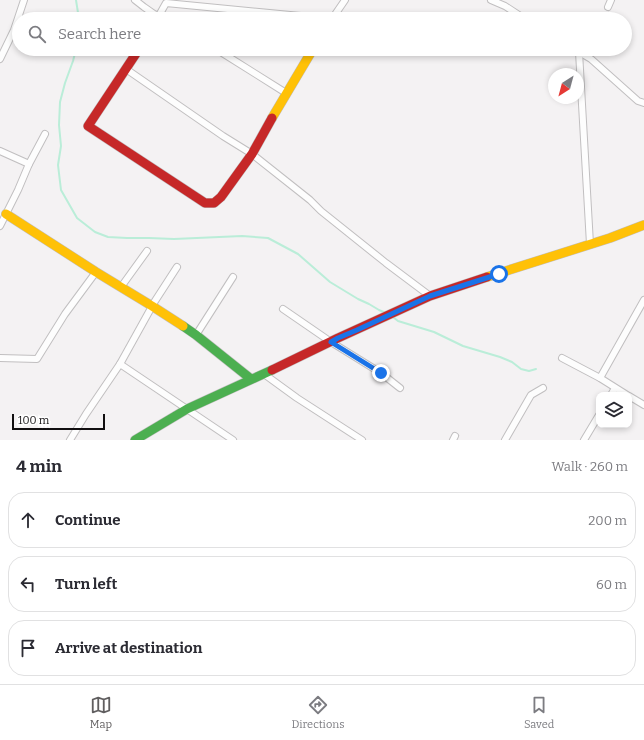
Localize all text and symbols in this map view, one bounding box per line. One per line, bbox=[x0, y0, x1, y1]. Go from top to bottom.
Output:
search box bbox=[12, 12, 632, 56]
icon: search bbox=[26, 23, 48, 45]
text: Search here bbox=[58, 25, 141, 43]
north arrow bbox=[548, 68, 584, 104]
route start bbox=[490, 265, 508, 283]
route end bbox=[372, 364, 390, 382]
map controls bbox=[596, 392, 632, 428]
button: layers bbox=[596, 392, 632, 428]
scale bar bbox=[12, 412, 105, 431]
text: 100 m bbox=[18, 414, 49, 427]
text: 4 min bbox=[16, 456, 62, 477]
text: Walk · 260 m bbox=[552, 459, 628, 474]
icon: ahead bbox=[17, 509, 39, 531]
text: Continue bbox=[55, 511, 121, 529]
text: 200 m bbox=[588, 513, 627, 528]
icon: left bbox=[17, 573, 39, 595]
text: Turn left bbox=[55, 575, 117, 593]
text: 60 m bbox=[596, 577, 627, 592]
icon: arrive bbox=[17, 637, 39, 659]
text: Arrive at destination bbox=[55, 639, 202, 657]
tab: Map bbox=[90, 694, 112, 731]
tab: Directions bbox=[292, 694, 344, 731]
tab: Saved bbox=[524, 694, 554, 731]

